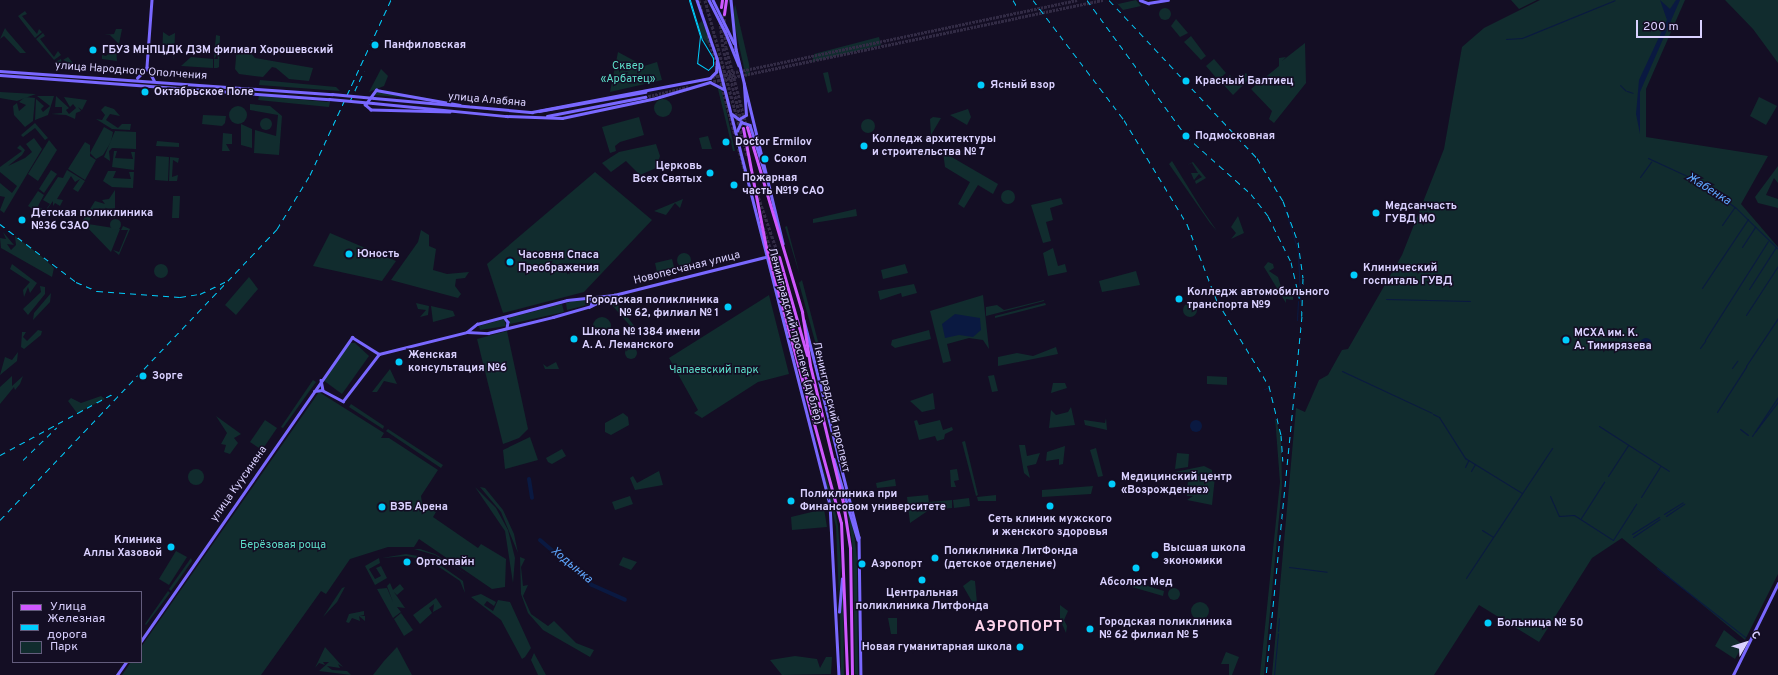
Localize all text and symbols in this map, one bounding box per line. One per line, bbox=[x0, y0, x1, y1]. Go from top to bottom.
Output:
scale bar bbox=[1638, 12, 1704, 38]
text: 200 m bbox=[1643, 19, 1679, 35]
place label: Панфиловская bbox=[384, 38, 466, 52]
marker: Панфиловская bbox=[369, 39, 381, 51]
place label: ГБУЗ МНПЦДК ДЗМ филиал Хорошевский bbox=[102, 43, 333, 57]
marker: ГБУЗ МНПЦДК ДЗМ филиал Хорошевский bbox=[87, 44, 99, 56]
street label: улица Народного Ополчения bbox=[54, 59, 208, 83]
park label: Сквер «Арбатец» bbox=[600, 60, 656, 86]
place label: Красный Балтиец bbox=[1195, 74, 1293, 88]
marker: Красный Балтиец bbox=[1180, 75, 1192, 87]
place label: Ясный взор bbox=[990, 78, 1055, 92]
marker: Ясный взор bbox=[975, 79, 987, 91]
place label: Октябрьское Поле bbox=[154, 85, 254, 99]
marker: Октябрьское Поле bbox=[139, 86, 151, 98]
street label: улица Алабяна bbox=[447, 90, 527, 110]
place label: Подмосковная bbox=[1195, 129, 1275, 143]
marker: Подмосковная bbox=[1180, 130, 1192, 142]
place label: Колледж архитектуры и строительства № 7 bbox=[872, 133, 996, 159]
place label: Doctor Ermilov bbox=[735, 135, 812, 149]
marker: Doctor Ermilov bbox=[720, 136, 732, 148]
marker: Колледж архитектуры и строительства № 7 bbox=[859, 141, 869, 151]
place label: Сокол bbox=[774, 152, 807, 166]
marker: Сокол bbox=[759, 153, 771, 165]
place label: Церковь Всех Святых bbox=[633, 160, 702, 186]
marker: Церковь Всех Святых bbox=[705, 168, 715, 178]
water label: Жабенка bbox=[1683, 171, 1733, 209]
place label: Пожарная часть №19 САО bbox=[742, 172, 824, 198]
marker: Пожарная часть №19 САО bbox=[729, 180, 739, 190]
place label: Медсанчасть ГУВД МО bbox=[1385, 200, 1457, 226]
place label: Детская поликлиника №36 СЗАО bbox=[31, 207, 153, 233]
marker: Медсанчасть ГУВД МО bbox=[1370, 207, 1382, 219]
marker: Детская поликлиника №36 СЗАО bbox=[16, 214, 28, 226]
street label: Ленинградский проспект (дублёр) bbox=[765, 246, 825, 426]
place label: Юность bbox=[357, 247, 400, 261]
street label: Новопесчаная улица bbox=[632, 248, 742, 288]
marker: Юность bbox=[344, 249, 354, 259]
place label: Часовня Спаса Преображения bbox=[518, 249, 599, 275]
marker: Часовня Спаса Преображения bbox=[505, 257, 515, 267]
place label: Клинический госпиталь ГУВД bbox=[1363, 262, 1452, 288]
marker: Клинический госпиталь ГУВД bbox=[1348, 269, 1360, 281]
place label: Колледж автомобильного транспорта №9 bbox=[1187, 286, 1330, 312]
place label: Городская поликлиника № 62, филиал № 1 bbox=[586, 294, 719, 320]
marker: Колледж автомобильного транспорта №9 bbox=[1174, 294, 1184, 304]
marker: Городская поликлиника № 62, филиал № 1 bbox=[722, 301, 734, 313]
place label: Школа № 1384 имени А. А. Леманского bbox=[582, 326, 700, 352]
place label: МСХА им. К. А. Тимирязева bbox=[1574, 327, 1652, 353]
marker: Школа № 1384 имени А. А. Леманского bbox=[569, 334, 579, 344]
marker: МСХА им. К. А. Тимирязева bbox=[1561, 335, 1571, 345]
street label: Ленинградский проспект bbox=[810, 340, 852, 474]
place label: Женская консультация №6 bbox=[408, 349, 507, 375]
marker: Женская консультация №6 bbox=[393, 356, 405, 368]
park label: Чапаевский парк bbox=[669, 363, 759, 377]
place label: Зорге bbox=[152, 369, 183, 383]
marker: Зорге bbox=[137, 370, 149, 382]
street label: улица Куусинена bbox=[208, 443, 270, 525]
place label: Медицинский центр «Возрождение» bbox=[1121, 471, 1232, 497]
marker: Медицинский центр «Возрождение» bbox=[1106, 478, 1118, 490]
place label: Поликлиника при Финансовом университете bbox=[800, 488, 946, 514]
marker: Поликлиника при Финансовом университете bbox=[785, 495, 797, 507]
place label: ВЭБ Арена bbox=[390, 500, 448, 514]
marker: Сеть клиник мужского и женского здоровья bbox=[1044, 500, 1056, 512]
marker: ВЭБ Арена bbox=[377, 502, 387, 512]
place label: Сеть клиник мужского и женского здоровья bbox=[988, 513, 1112, 539]
place label: Клиника Аллы Хазовой bbox=[83, 534, 162, 560]
park label: Берёзовая роща bbox=[240, 538, 326, 552]
marker: Клиника Аллы Хазовой bbox=[165, 541, 177, 553]
place label: Высшая школа экономики bbox=[1163, 542, 1246, 568]
water label: Ходынка bbox=[547, 545, 595, 587]
place label: Поликлиника ЛитФонда (детское отделение) bbox=[944, 545, 1078, 571]
marker: Высшая школа экономики bbox=[1150, 550, 1160, 560]
marker: Поликлиника ЛитФонда (детское отделение) bbox=[929, 552, 941, 564]
place label: Ортоспайн bbox=[416, 555, 475, 569]
marker: Ортоспайн bbox=[401, 556, 413, 568]
place label: Аэропорт bbox=[871, 557, 922, 571]
marker: Аэропорт bbox=[856, 558, 868, 570]
marker: Абсолют Мед bbox=[1130, 562, 1142, 574]
marker: Центральная поликлиника Литфонда bbox=[916, 574, 928, 586]
place label: Абсолют Мед bbox=[1100, 575, 1172, 589]
place label: Центральная поликлиника Литфонда bbox=[855, 587, 989, 613]
legend bbox=[12, 591, 142, 663]
text: Улица bbox=[50, 599, 86, 615]
text: Железная дорога bbox=[47, 611, 105, 643]
place label: Городская поликлиника № 62 филиал № 5 bbox=[1099, 616, 1232, 642]
place label: Больница № 50 bbox=[1497, 616, 1583, 630]
marker: Больница № 50 bbox=[1482, 617, 1494, 629]
district label: АЭРОПОРТ bbox=[975, 619, 1063, 637]
marker: Городская поликлиника № 62 филиал № 5 bbox=[1084, 623, 1096, 635]
north arrow bbox=[1726, 623, 1766, 663]
text: С bbox=[1748, 628, 1763, 643]
text: Парк bbox=[50, 639, 78, 655]
place label: Новая гуманитарная школа bbox=[862, 640, 1012, 654]
marker: Новая гуманитарная школа bbox=[1015, 642, 1025, 652]

